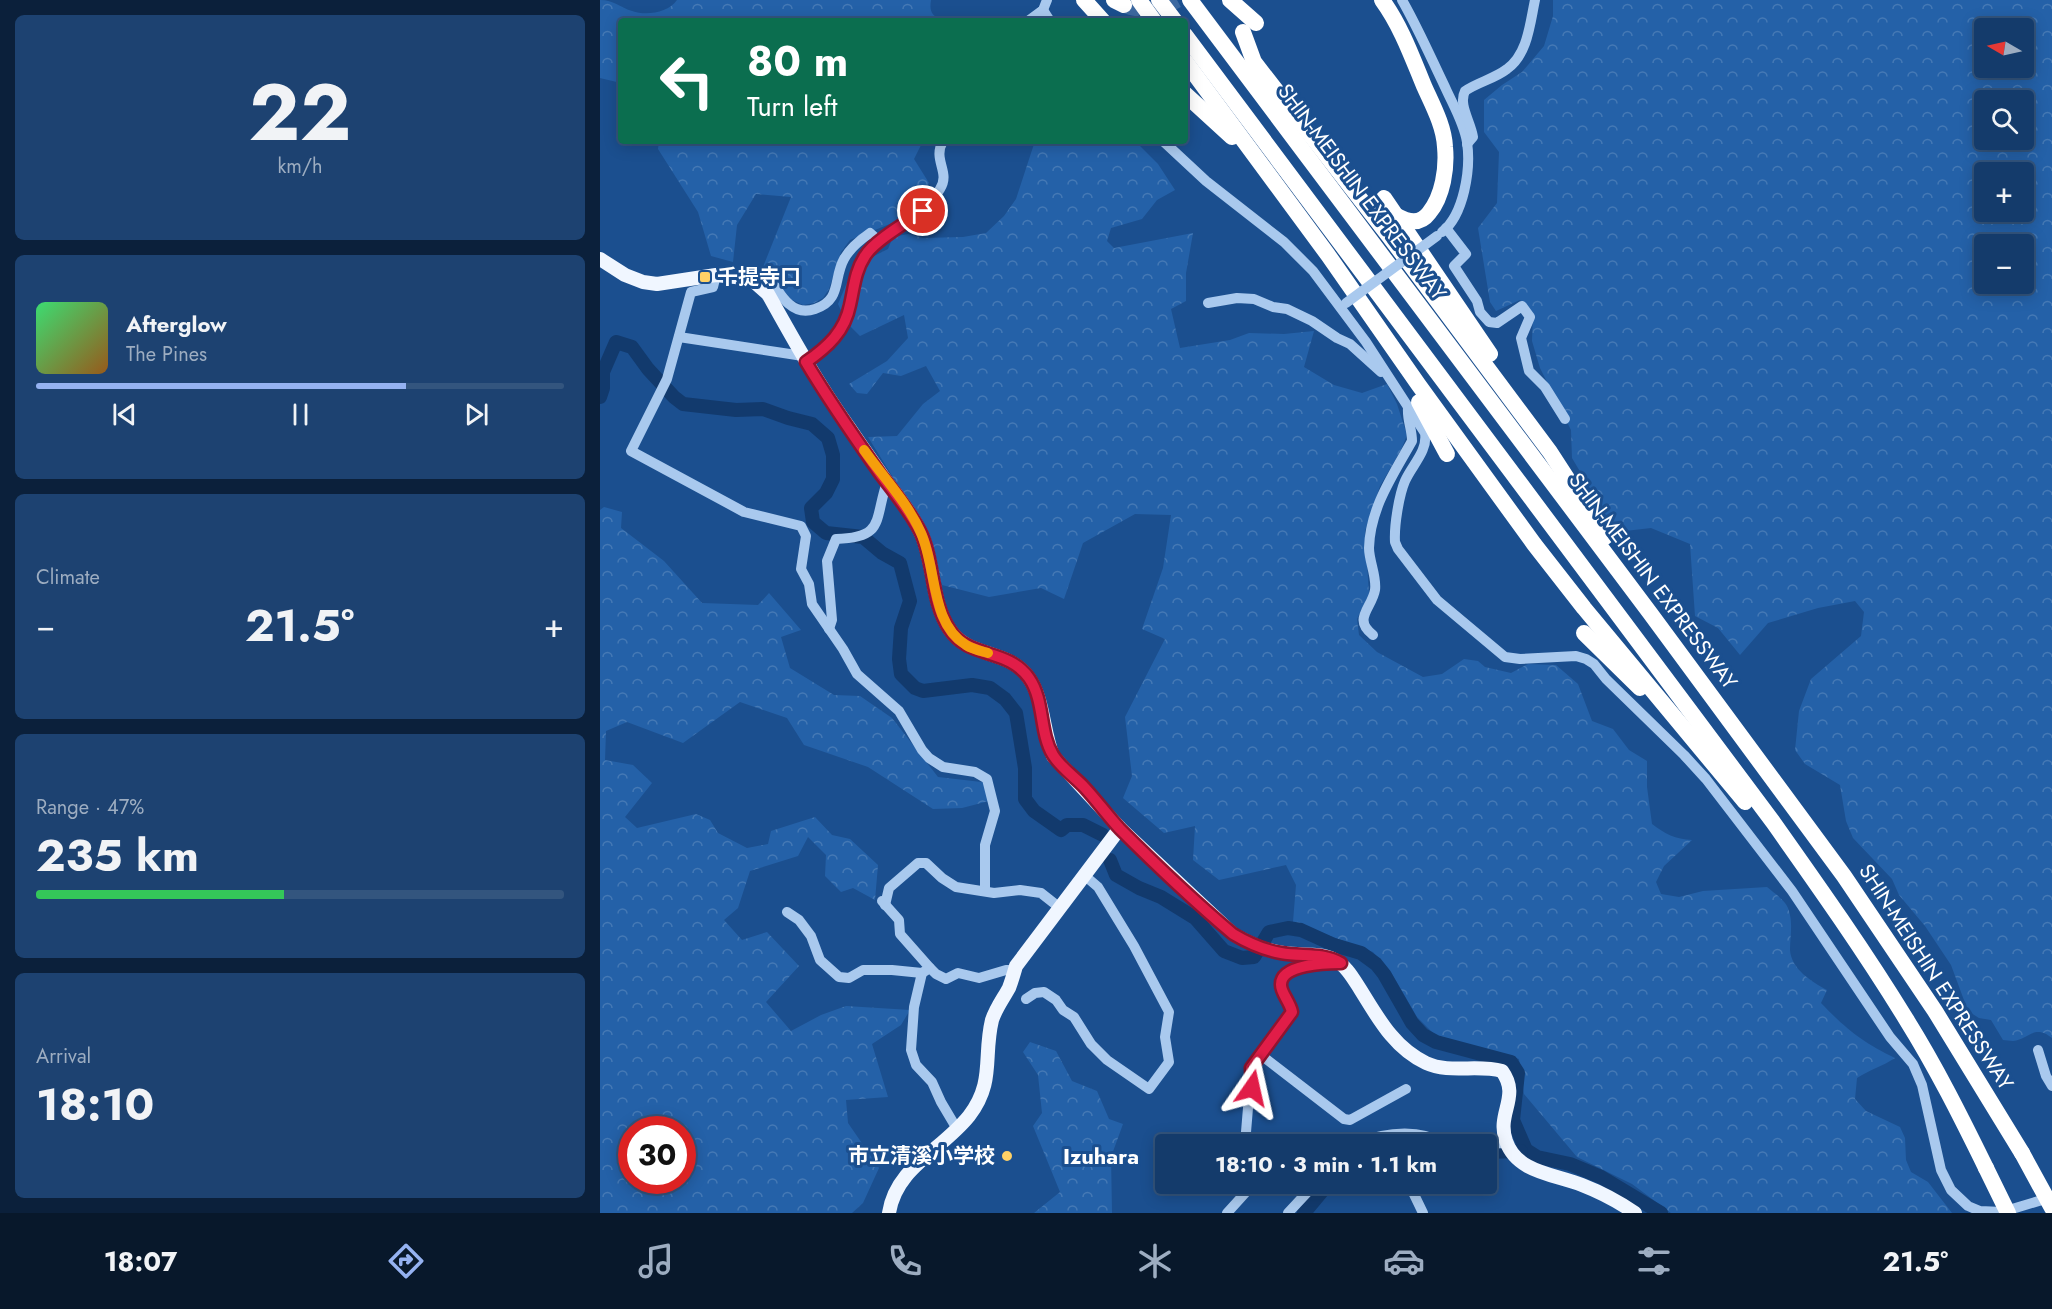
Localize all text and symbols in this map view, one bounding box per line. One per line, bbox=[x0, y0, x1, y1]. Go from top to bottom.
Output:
north arrow bbox=[1974, 18, 2034, 78]
map controls bbox=[1974, 18, 2034, 294]
text: 80 m bbox=[747, 31, 848, 92]
icon: left bbox=[648, 42, 726, 120]
text: 22 bbox=[249, 57, 351, 169]
street label: SHIN-MEISHIN EXPRESSWAY bbox=[1271, 77, 1454, 307]
text: Turn left bbox=[747, 87, 837, 126]
button: search bbox=[1974, 90, 2034, 150]
text: km/h bbox=[277, 152, 323, 181]
button: + bbox=[1974, 162, 2034, 222]
pin bbox=[897, 185, 948, 236]
icon: arrive bbox=[906, 194, 939, 227]
button: − bbox=[1974, 234, 2034, 294]
place label: 千提寺口 bbox=[717, 262, 801, 292]
marker: 千提寺口 bbox=[698, 270, 712, 284]
text: Afterglow bbox=[126, 308, 227, 340]
text: The Pines bbox=[126, 340, 207, 369]
icon: previous bbox=[108, 398, 141, 431]
icon: pause bbox=[284, 398, 317, 431]
icon: next bbox=[460, 398, 493, 431]
street label: SHIN-MEISHIN EXPRESSWAY bbox=[1562, 466, 1745, 696]
text: Climate bbox=[36, 563, 100, 592]
text: 21.5° bbox=[245, 593, 354, 658]
text: − bbox=[36, 602, 55, 649]
text: + bbox=[544, 602, 564, 649]
text: Range · 47% bbox=[36, 793, 144, 822]
text: 235 km bbox=[36, 823, 199, 888]
street label: SHIN-MEISHIN EXPRESSWAY bbox=[1851, 858, 2021, 1096]
text: Arrival bbox=[36, 1042, 91, 1071]
position arrow bbox=[1220, 1056, 1284, 1120]
text: 18:10 bbox=[36, 1072, 154, 1137]
speed limit sign: 30 bbox=[618, 1116, 696, 1194]
district label: Izuhara bbox=[1063, 1140, 1139, 1172]
place label: 市立清溪小学校 bbox=[848, 1141, 995, 1171]
text: 18:10 · 3 min · 1.1 km bbox=[1215, 1148, 1437, 1180]
marker: 市立清溪小学校 bbox=[1000, 1149, 1014, 1163]
icon: directions bbox=[385, 1240, 427, 1282]
icon: music bbox=[635, 1240, 677, 1282]
icon: phone bbox=[884, 1240, 926, 1282]
icon: climate bbox=[1134, 1240, 1176, 1282]
icon: car bbox=[1383, 1240, 1425, 1282]
icon: filters bbox=[1633, 1240, 1675, 1282]
text: 18:07 bbox=[104, 1242, 177, 1281]
text: 21.5° bbox=[1883, 1242, 1948, 1281]

